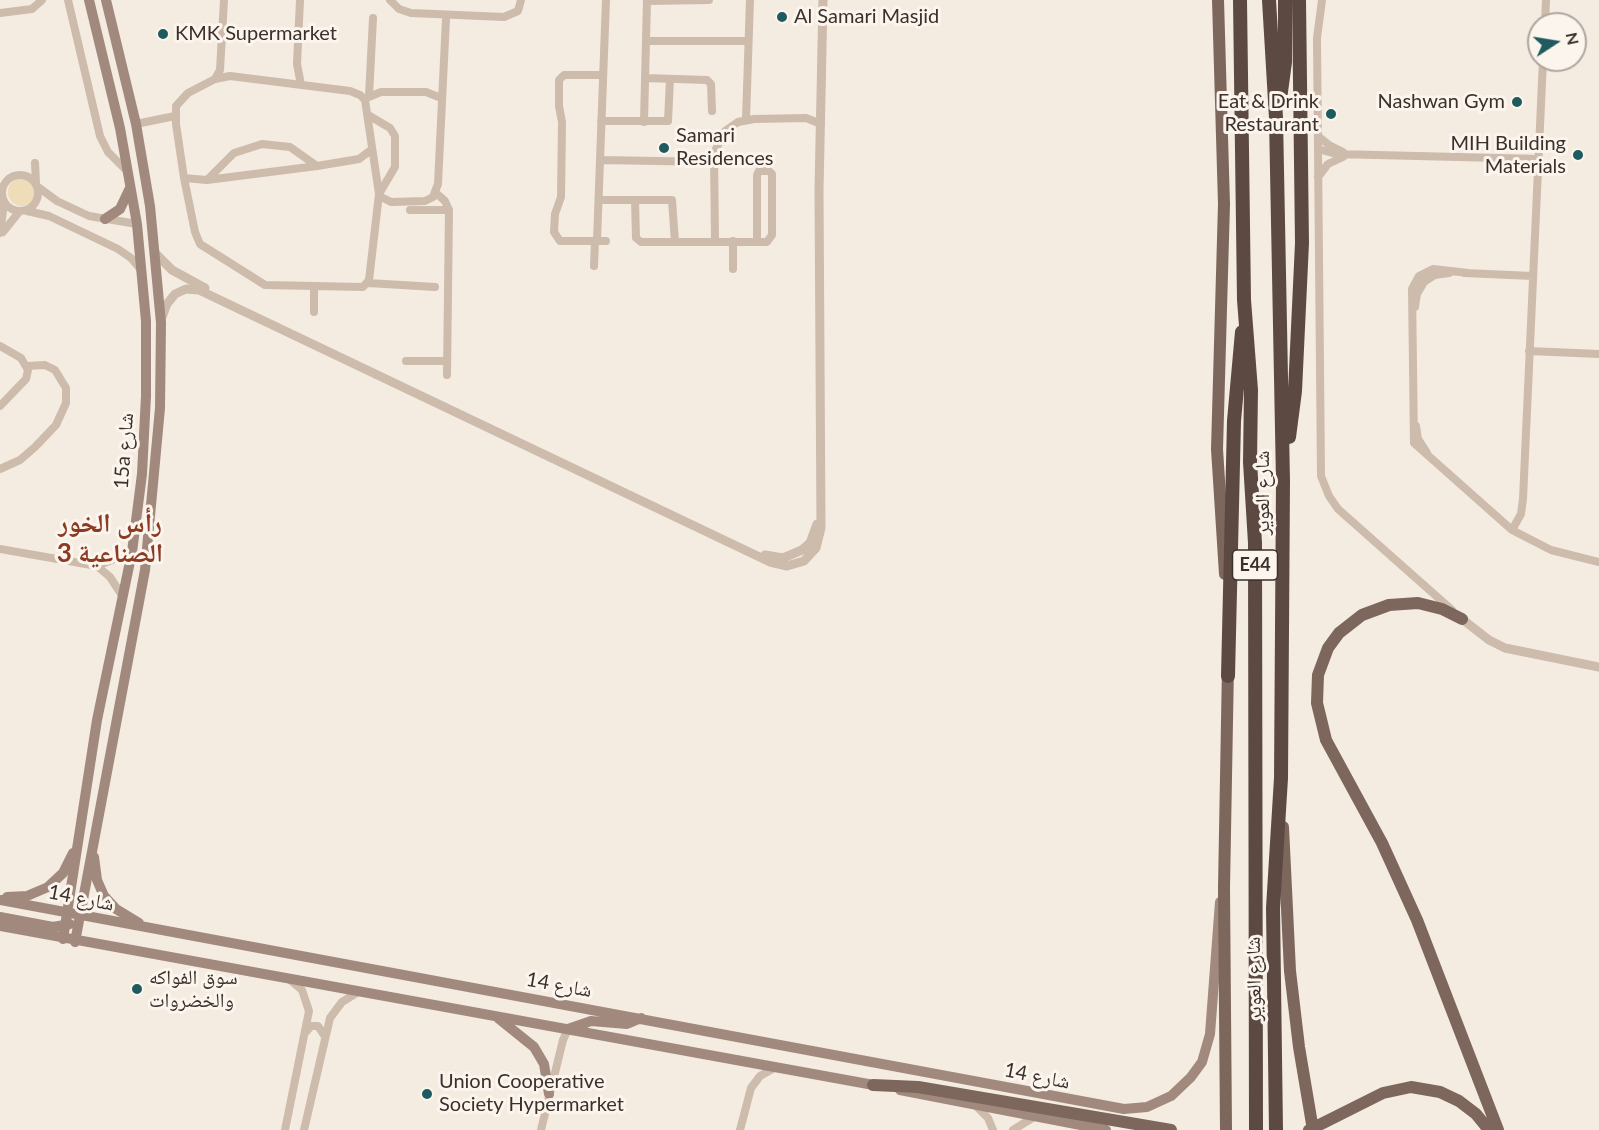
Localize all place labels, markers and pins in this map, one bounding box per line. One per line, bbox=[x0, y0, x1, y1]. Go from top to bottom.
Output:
place label: Al Samari Masjid bbox=[794, 5, 939, 29]
marker: Al Samari Masjid bbox=[775, 10, 789, 24]
place label: KMK Supermarket bbox=[175, 22, 337, 46]
marker: KMK Supermarket bbox=[156, 27, 170, 41]
place label: Eat & Drink Restaurant bbox=[1218, 90, 1319, 137]
place label: Nashwan Gym bbox=[1378, 90, 1505, 114]
marker: Nashwan Gym bbox=[1510, 95, 1524, 109]
marker: Eat & Drink Restaurant bbox=[1324, 107, 1338, 121]
place label: Samari Residences bbox=[676, 124, 773, 171]
place label: MIH Building Materials bbox=[1450, 132, 1566, 179]
marker: Samari Residences bbox=[657, 141, 671, 155]
marker: MIH Building Materials bbox=[1571, 148, 1585, 162]
place label: سوق الفواكه والخضروات bbox=[149, 966, 238, 1013]
marker: سوق الفواكه والخضروات bbox=[130, 982, 144, 996]
place label: Union Cooperative Society Hypermarket bbox=[439, 1070, 624, 1117]
marker: Union Cooperative Society Hypermarket bbox=[420, 1087, 434, 1101]

